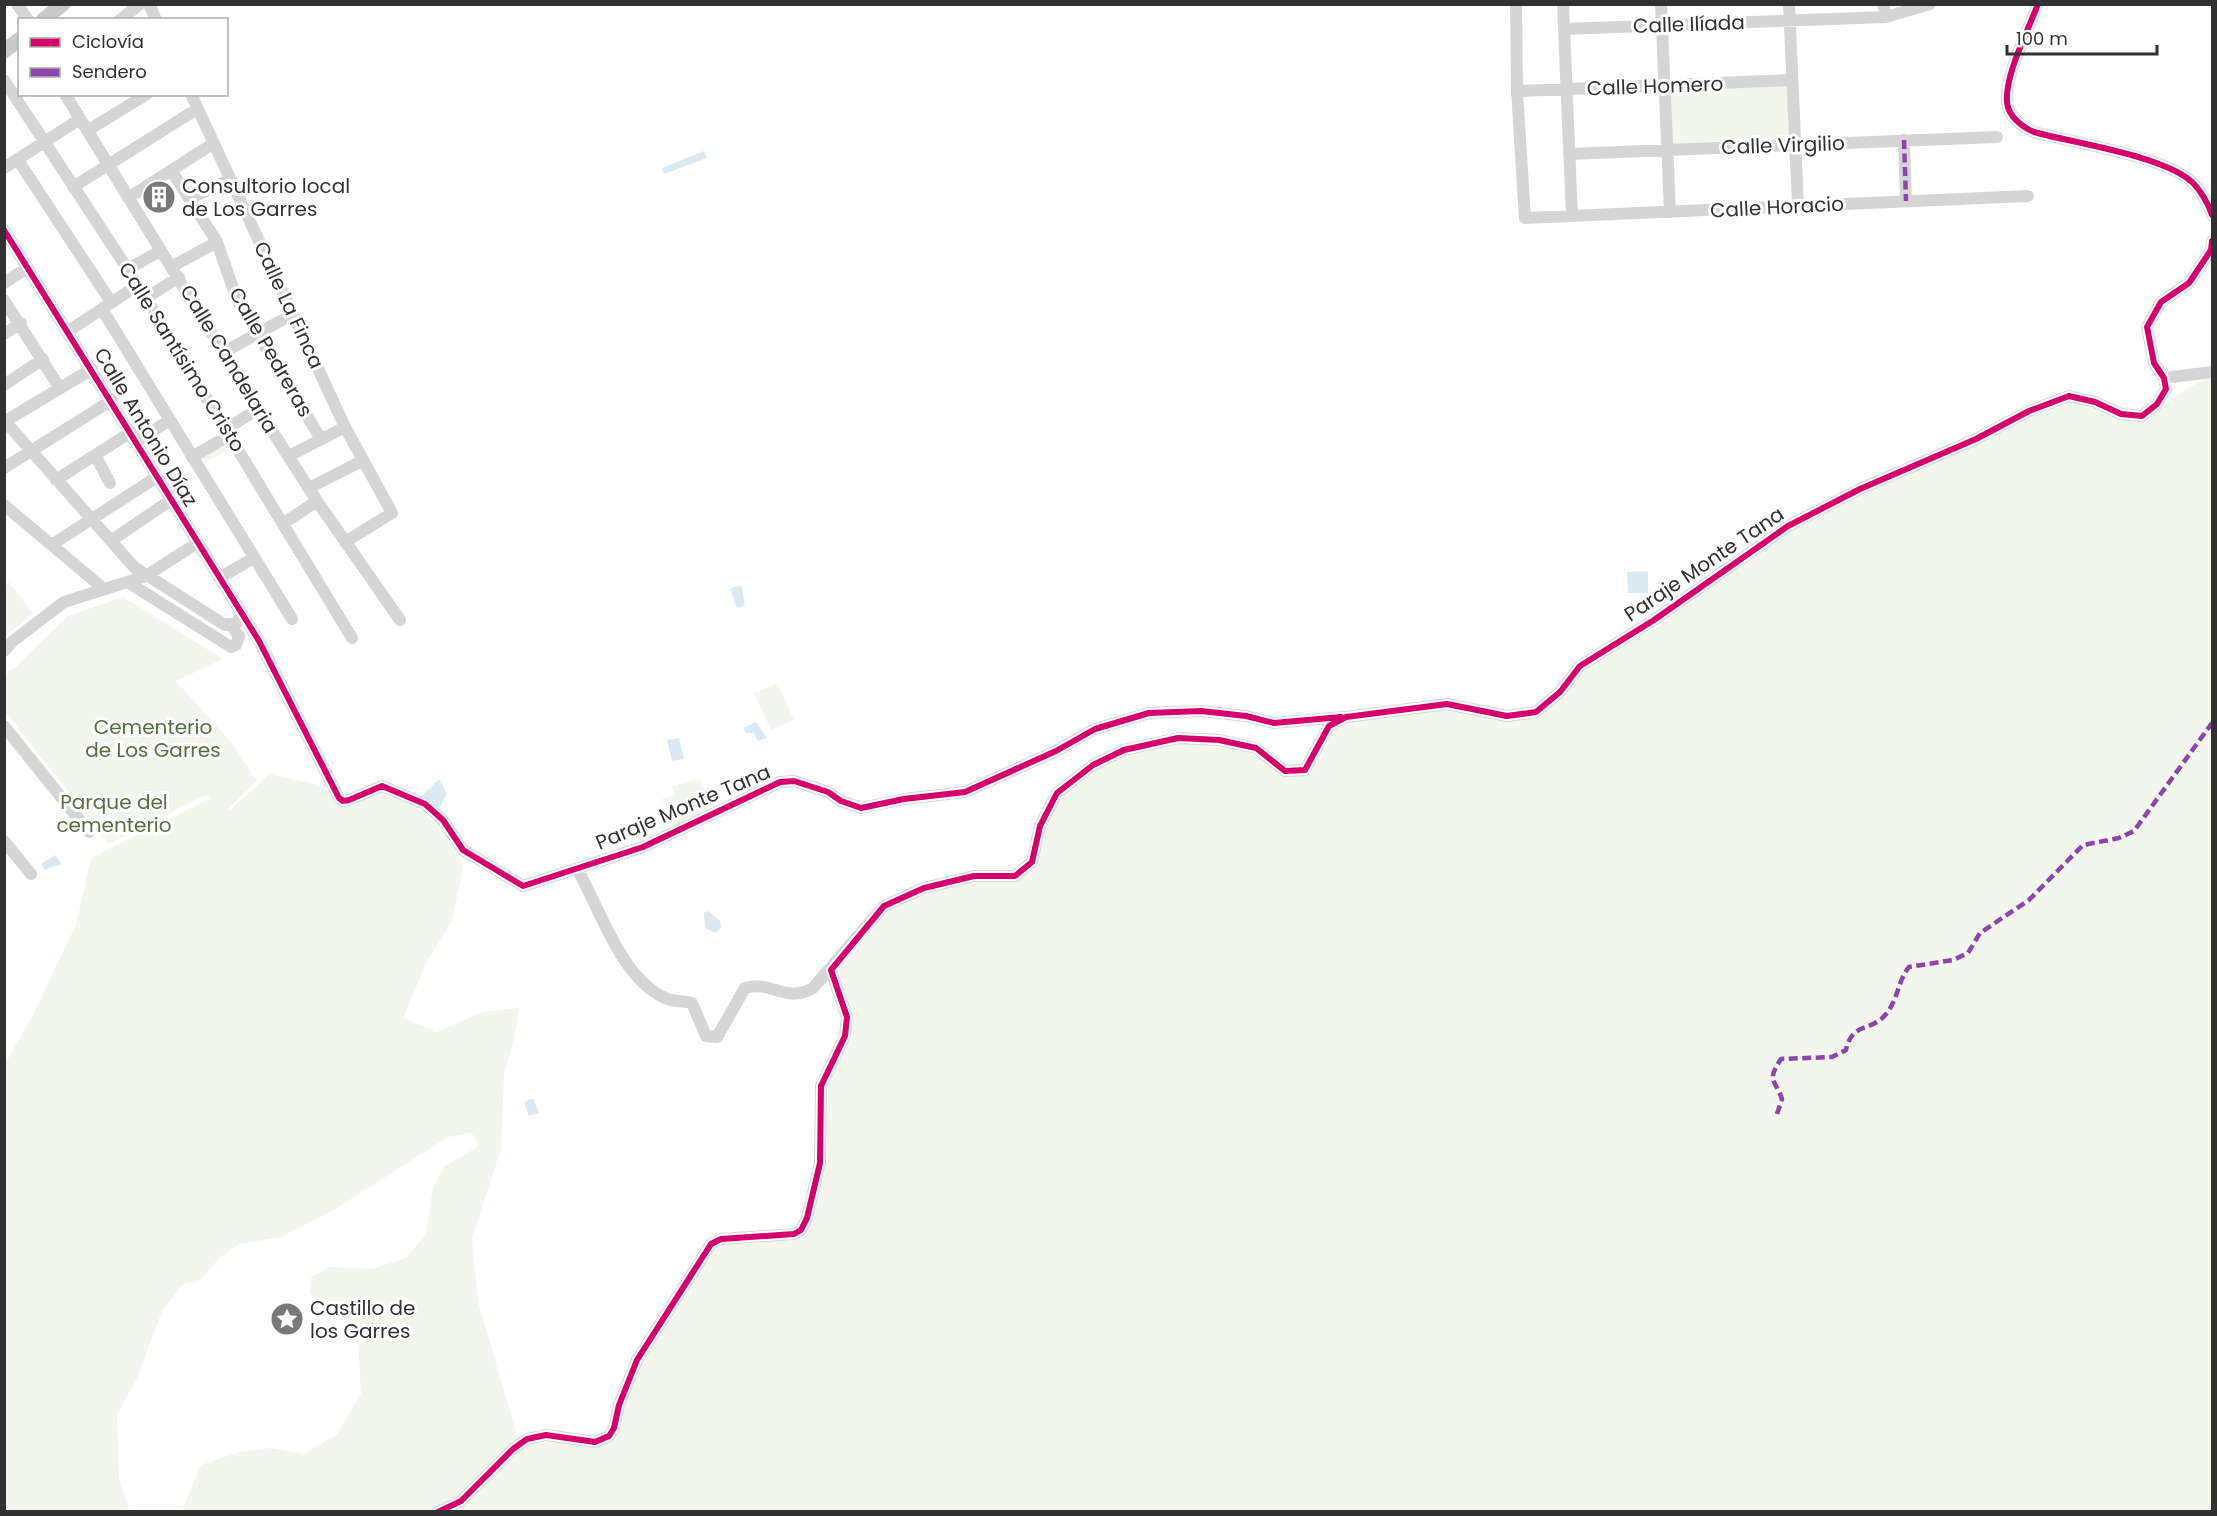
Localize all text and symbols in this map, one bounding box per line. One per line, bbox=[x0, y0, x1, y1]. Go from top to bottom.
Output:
street label: Calle Ilíada bbox=[1633, 8, 1745, 40]
legend bbox=[18, 18, 228, 96]
scale bar bbox=[2007, 18, 2157, 56]
text: 100 m bbox=[2016, 26, 2068, 51]
text: Ciclovía bbox=[72, 29, 144, 54]
text: Sendero bbox=[72, 59, 147, 84]
street label: Calle Homero bbox=[1586, 70, 1724, 102]
street label: Calle Virgilio bbox=[1721, 129, 1845, 161]
place label: Consultorio local de Los Garres bbox=[182, 172, 350, 223]
building icon: Consultorio local de Los Garres bbox=[141, 179, 177, 215]
street label: Calle Horacio bbox=[1709, 190, 1845, 224]
street label: Calle La Finca bbox=[247, 237, 331, 373]
street label: Calle Santísimo Cristo bbox=[112, 257, 252, 457]
street label: Calle Candelaria bbox=[174, 280, 284, 438]
street label: Calle Pedreras bbox=[223, 282, 319, 422]
street label: Calle Antonio Díaz bbox=[88, 342, 204, 512]
street label: Paraje Monte Tana bbox=[1619, 500, 1789, 628]
park label: Cementerio de Los Garres bbox=[85, 713, 221, 764]
street label: Paraje Monte Tana bbox=[591, 758, 775, 856]
park label: Parque del cementerio bbox=[56, 788, 172, 839]
place label: Castillo de los Garres bbox=[310, 1294, 416, 1345]
place icon: Castillo de los Garres bbox=[269, 1301, 305, 1337]

